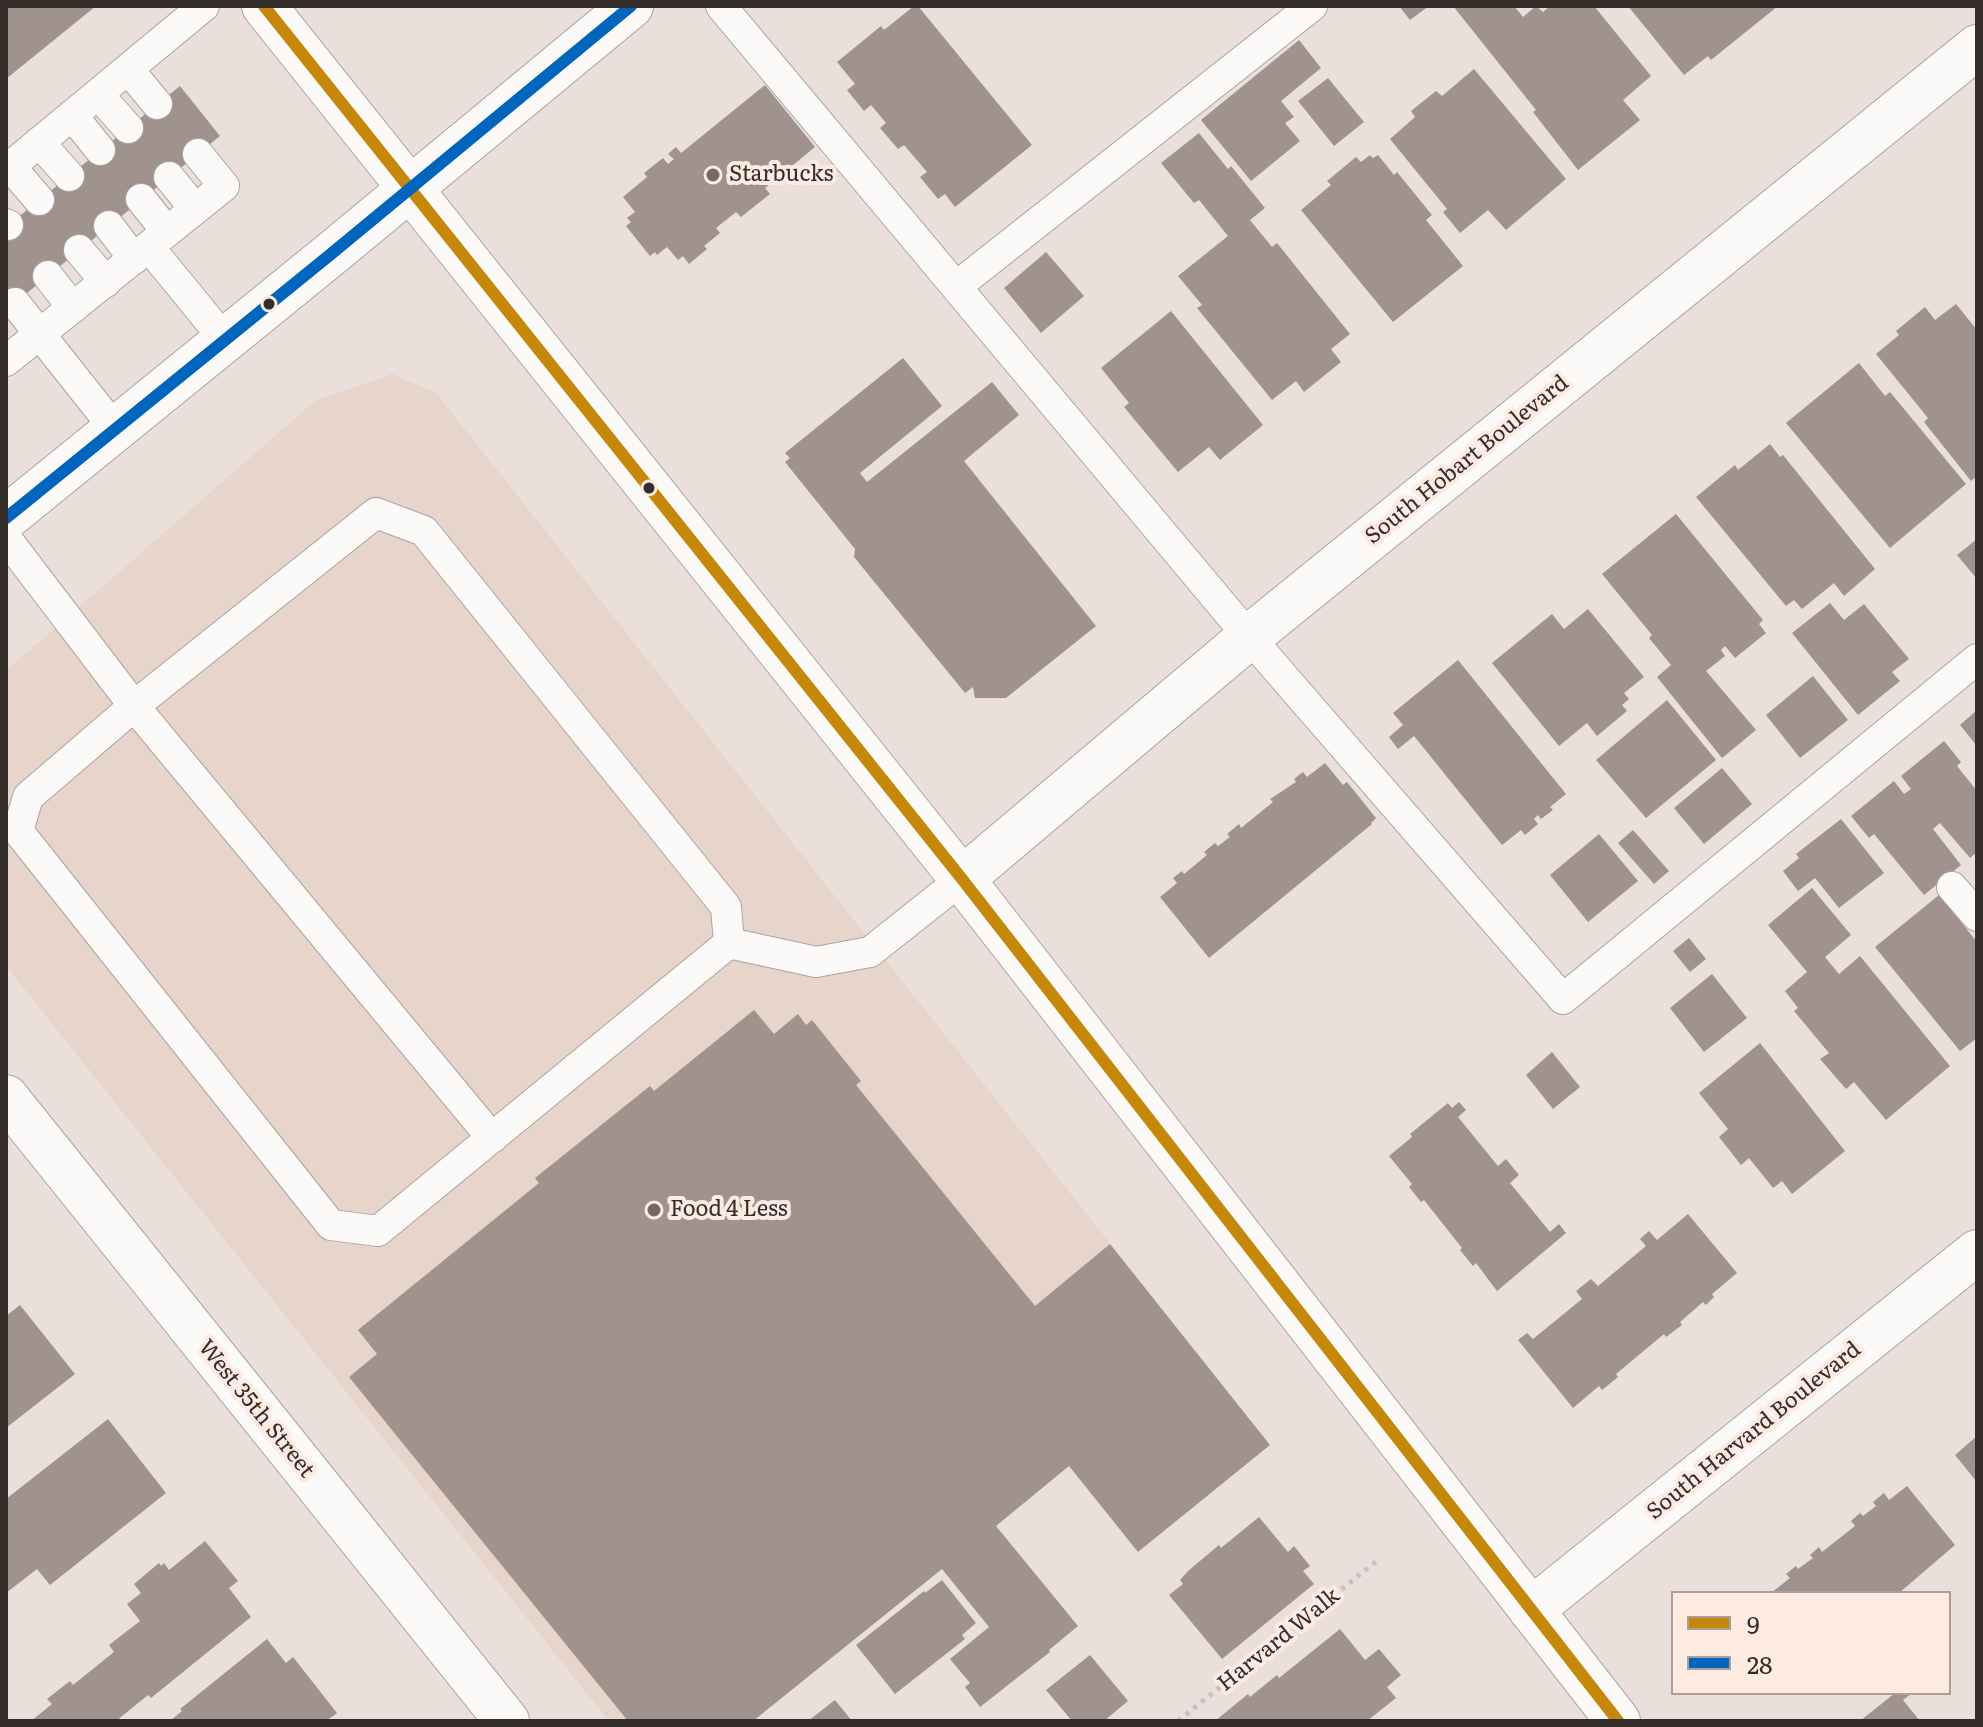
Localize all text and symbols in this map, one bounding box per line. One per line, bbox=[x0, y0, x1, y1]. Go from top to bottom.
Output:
place label: Starbucks bbox=[729, 162, 834, 188]
marker: Starbucks bbox=[704, 166, 722, 184]
unlabelled marker bbox=[261, 296, 277, 312]
street label: South Hobart Boulevard bbox=[1360, 370, 1574, 550]
unlabelled marker bbox=[641, 480, 657, 496]
place label: Food 4 Less bbox=[670, 1197, 788, 1223]
marker: Food 4 Less bbox=[645, 1201, 663, 1219]
street label: West 35th Street bbox=[192, 1335, 320, 1483]
street label: South Harvard Boulevard bbox=[1642, 1337, 1866, 1525]
street label: Harvard Walk bbox=[1213, 1583, 1345, 1697]
legend bbox=[1671, 1591, 1951, 1695]
text: 9 bbox=[1747, 1606, 1760, 1641]
text: 28 bbox=[1747, 1646, 1772, 1681]

